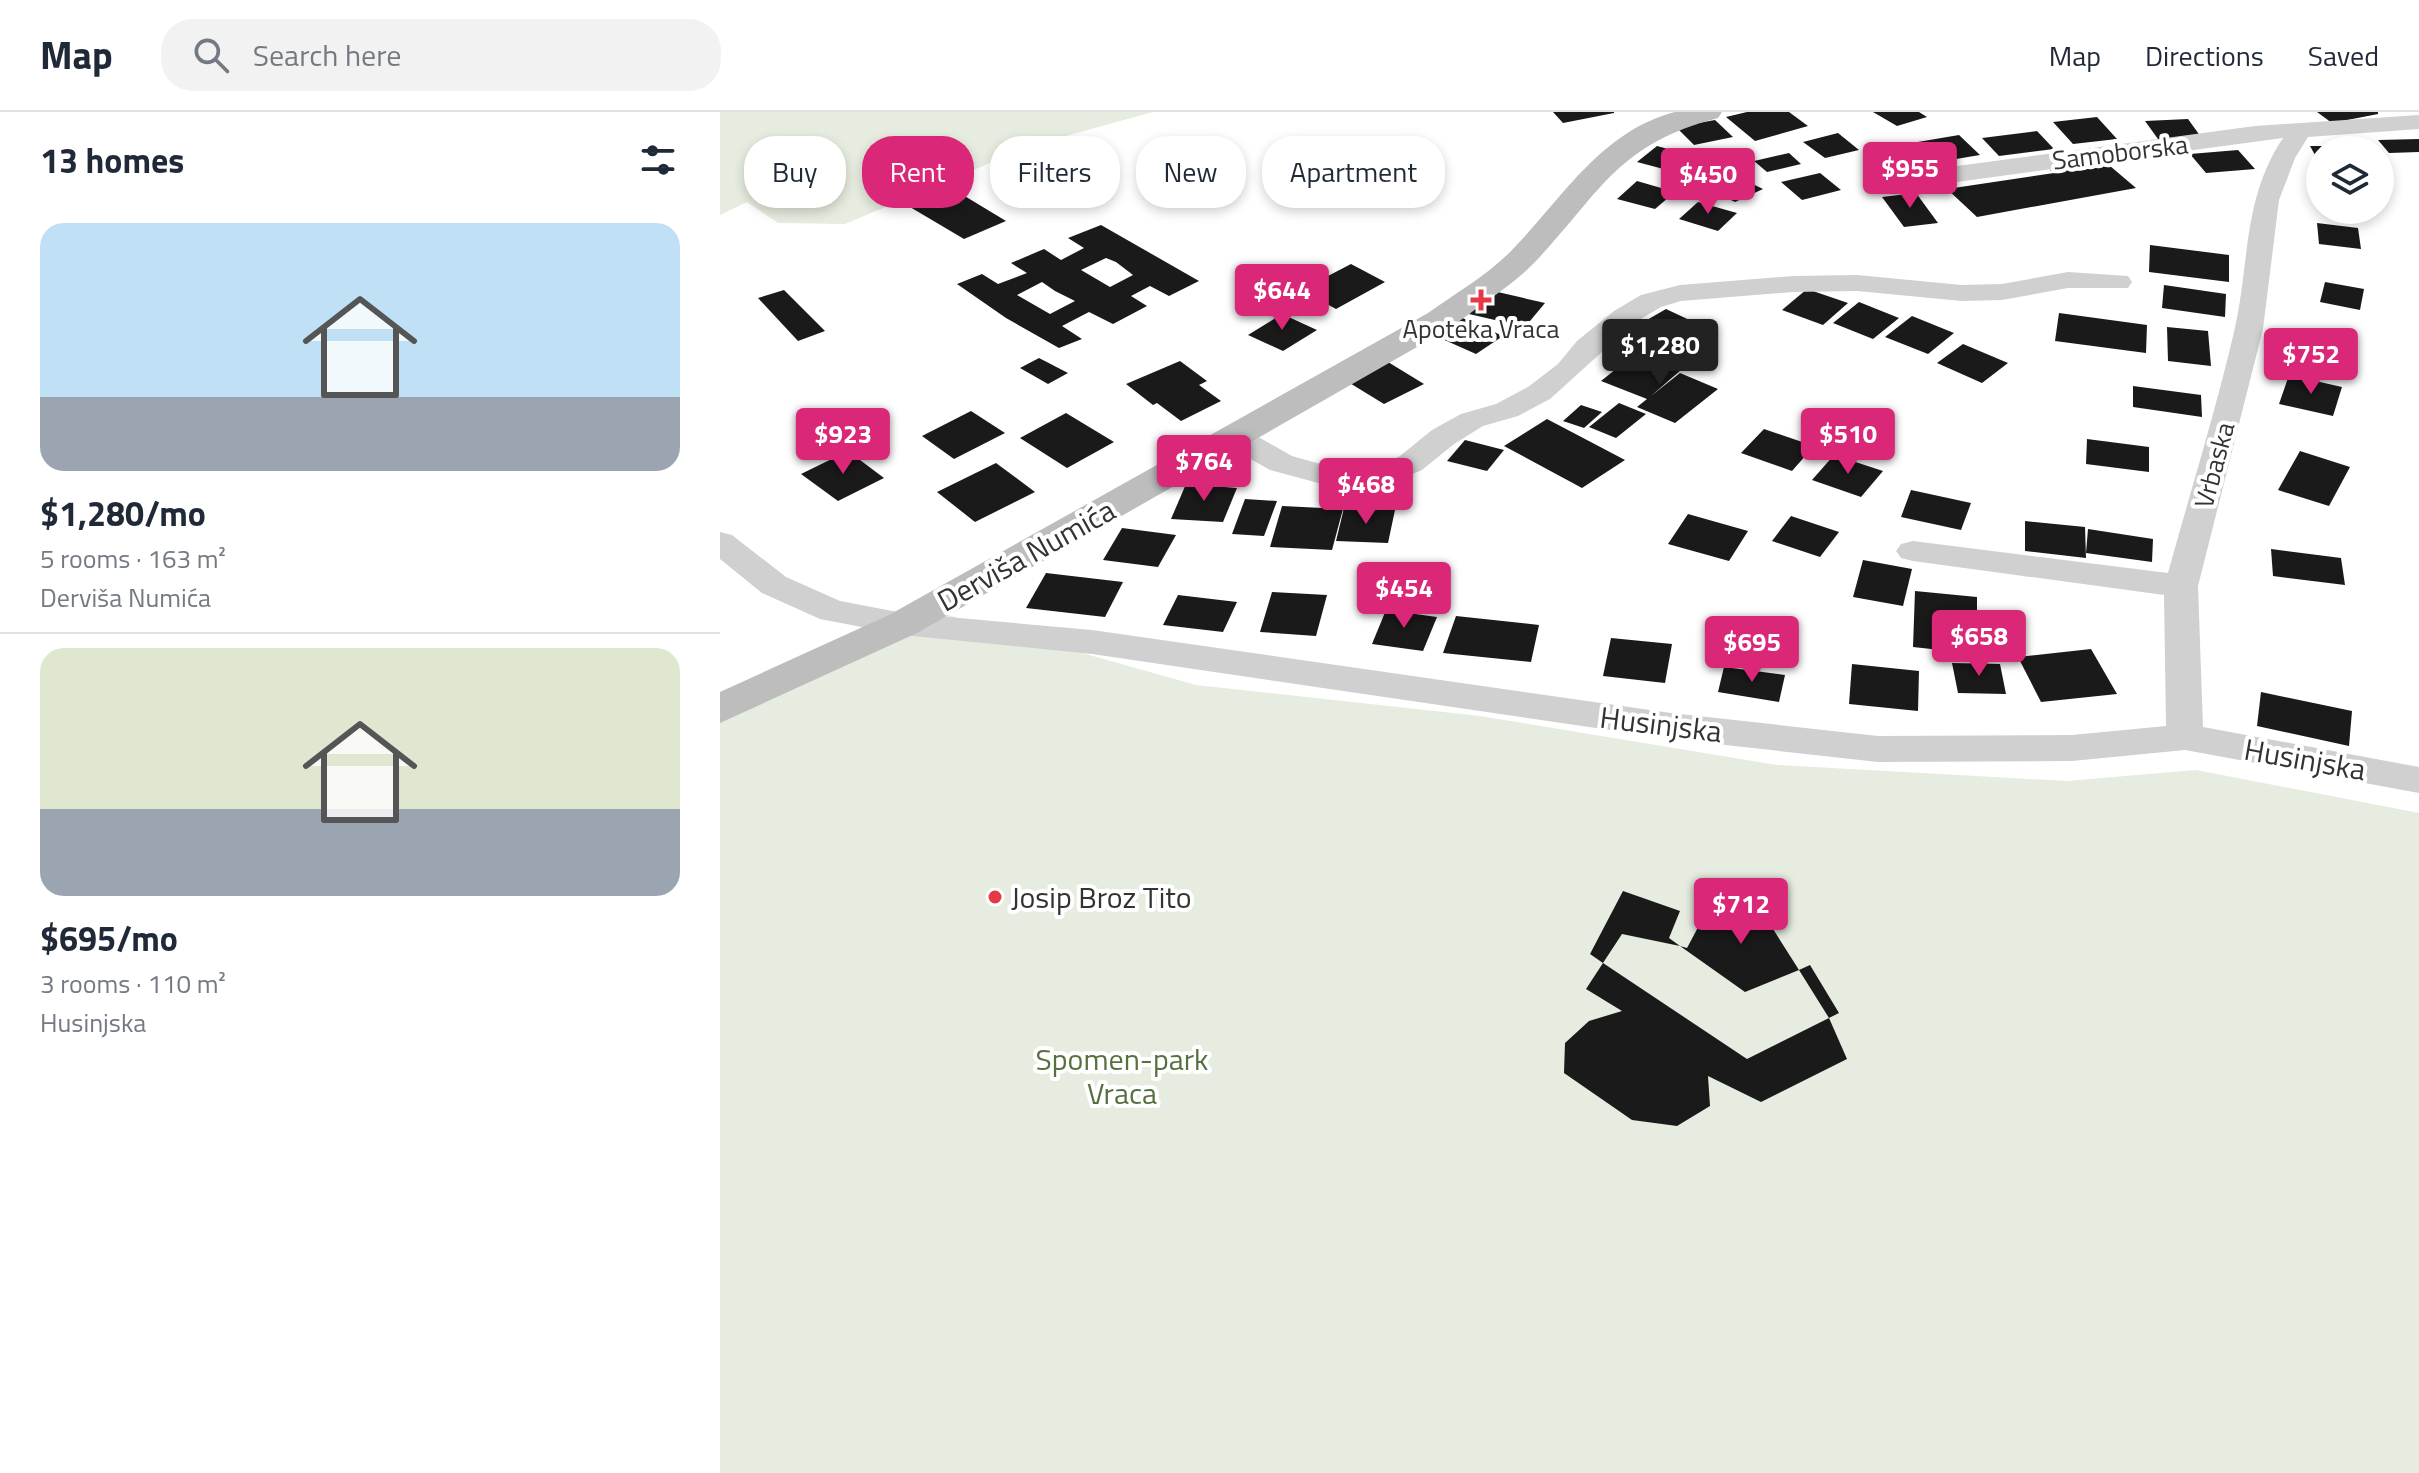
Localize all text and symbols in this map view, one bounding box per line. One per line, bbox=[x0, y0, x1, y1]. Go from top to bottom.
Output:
search box bbox=[161, 19, 721, 91]
text: Map bbox=[40, 26, 113, 84]
text: Search here bbox=[253, 32, 402, 78]
icon: search bbox=[189, 33, 233, 77]
text: Map bbox=[2049, 34, 2101, 77]
text: Directions bbox=[2145, 34, 2264, 77]
text: Saved bbox=[2308, 34, 2379, 77]
street label: Samoborska bbox=[2050, 124, 2190, 180]
text: 13 homes bbox=[40, 134, 184, 186]
chip: Buy bbox=[744, 136, 846, 208]
chip: Rent bbox=[862, 136, 974, 208]
chip: Filters bbox=[990, 136, 1120, 208]
chip: New bbox=[1136, 136, 1246, 208]
chip: Apartment bbox=[1262, 136, 1445, 208]
map controls bbox=[2306, 136, 2394, 224]
button: layers bbox=[2306, 136, 2394, 224]
icon: filters bbox=[636, 138, 680, 182]
pin: $955 bbox=[1863, 142, 1957, 210]
pin: $450 bbox=[1661, 148, 1755, 216]
text: $955 bbox=[1881, 148, 1939, 187]
text: $450 bbox=[1679, 154, 1737, 193]
pin: $644 bbox=[1235, 264, 1329, 332]
text: $644 bbox=[1253, 270, 1311, 309]
icon: home bbox=[288, 275, 432, 419]
marker: Apoteka Vraca bbox=[1472, 291, 1490, 309]
place label: Apoteka Vraca bbox=[1402, 309, 1560, 348]
pin: $1,280 bbox=[1595, 319, 1725, 387]
text: $1,280 bbox=[1620, 325, 1700, 364]
pin: $752 bbox=[2264, 328, 2358, 396]
text: $752 bbox=[2282, 334, 2340, 373]
pin: $923 bbox=[796, 408, 890, 476]
pin: $510 bbox=[1801, 408, 1895, 476]
text: $923 bbox=[814, 414, 872, 453]
text: $510 bbox=[1819, 414, 1877, 453]
street label: Vrbaska bbox=[2184, 418, 2244, 512]
pin: $764 bbox=[1157, 435, 1251, 503]
text: $764 bbox=[1175, 441, 1233, 480]
pin: $468 bbox=[1319, 458, 1413, 526]
text: $468 bbox=[1337, 464, 1395, 503]
text: $1,280/mo bbox=[40, 487, 206, 539]
street label: Derviša Numića bbox=[929, 487, 1123, 623]
text: 5 rooms · 163 m² bbox=[40, 539, 226, 578]
pin: $454 bbox=[1357, 562, 1451, 630]
text: $454 bbox=[1375, 568, 1433, 607]
text: Derviša Numića bbox=[40, 578, 211, 617]
pin: $658 bbox=[1932, 610, 2026, 678]
pin: $695 bbox=[1705, 616, 1799, 684]
text: $658 bbox=[1950, 616, 2008, 655]
text: $695 bbox=[1723, 622, 1781, 661]
street label: Husinjska bbox=[1597, 694, 1725, 754]
icon: home bbox=[288, 700, 432, 844]
street label: Husinjska bbox=[2241, 726, 2369, 792]
place label: Josip Broz Tito bbox=[1011, 874, 1192, 920]
pin: $712 bbox=[1694, 878, 1788, 946]
text: $712 bbox=[1712, 884, 1770, 923]
marker: Josip Broz Tito bbox=[986, 888, 1004, 906]
text: $695/mo bbox=[40, 912, 178, 964]
text: 3 rooms · 110 m² bbox=[40, 964, 226, 1003]
text: Husinjska bbox=[40, 1003, 146, 1042]
park label: Spomen-park Vraca bbox=[1036, 1036, 1208, 1116]

